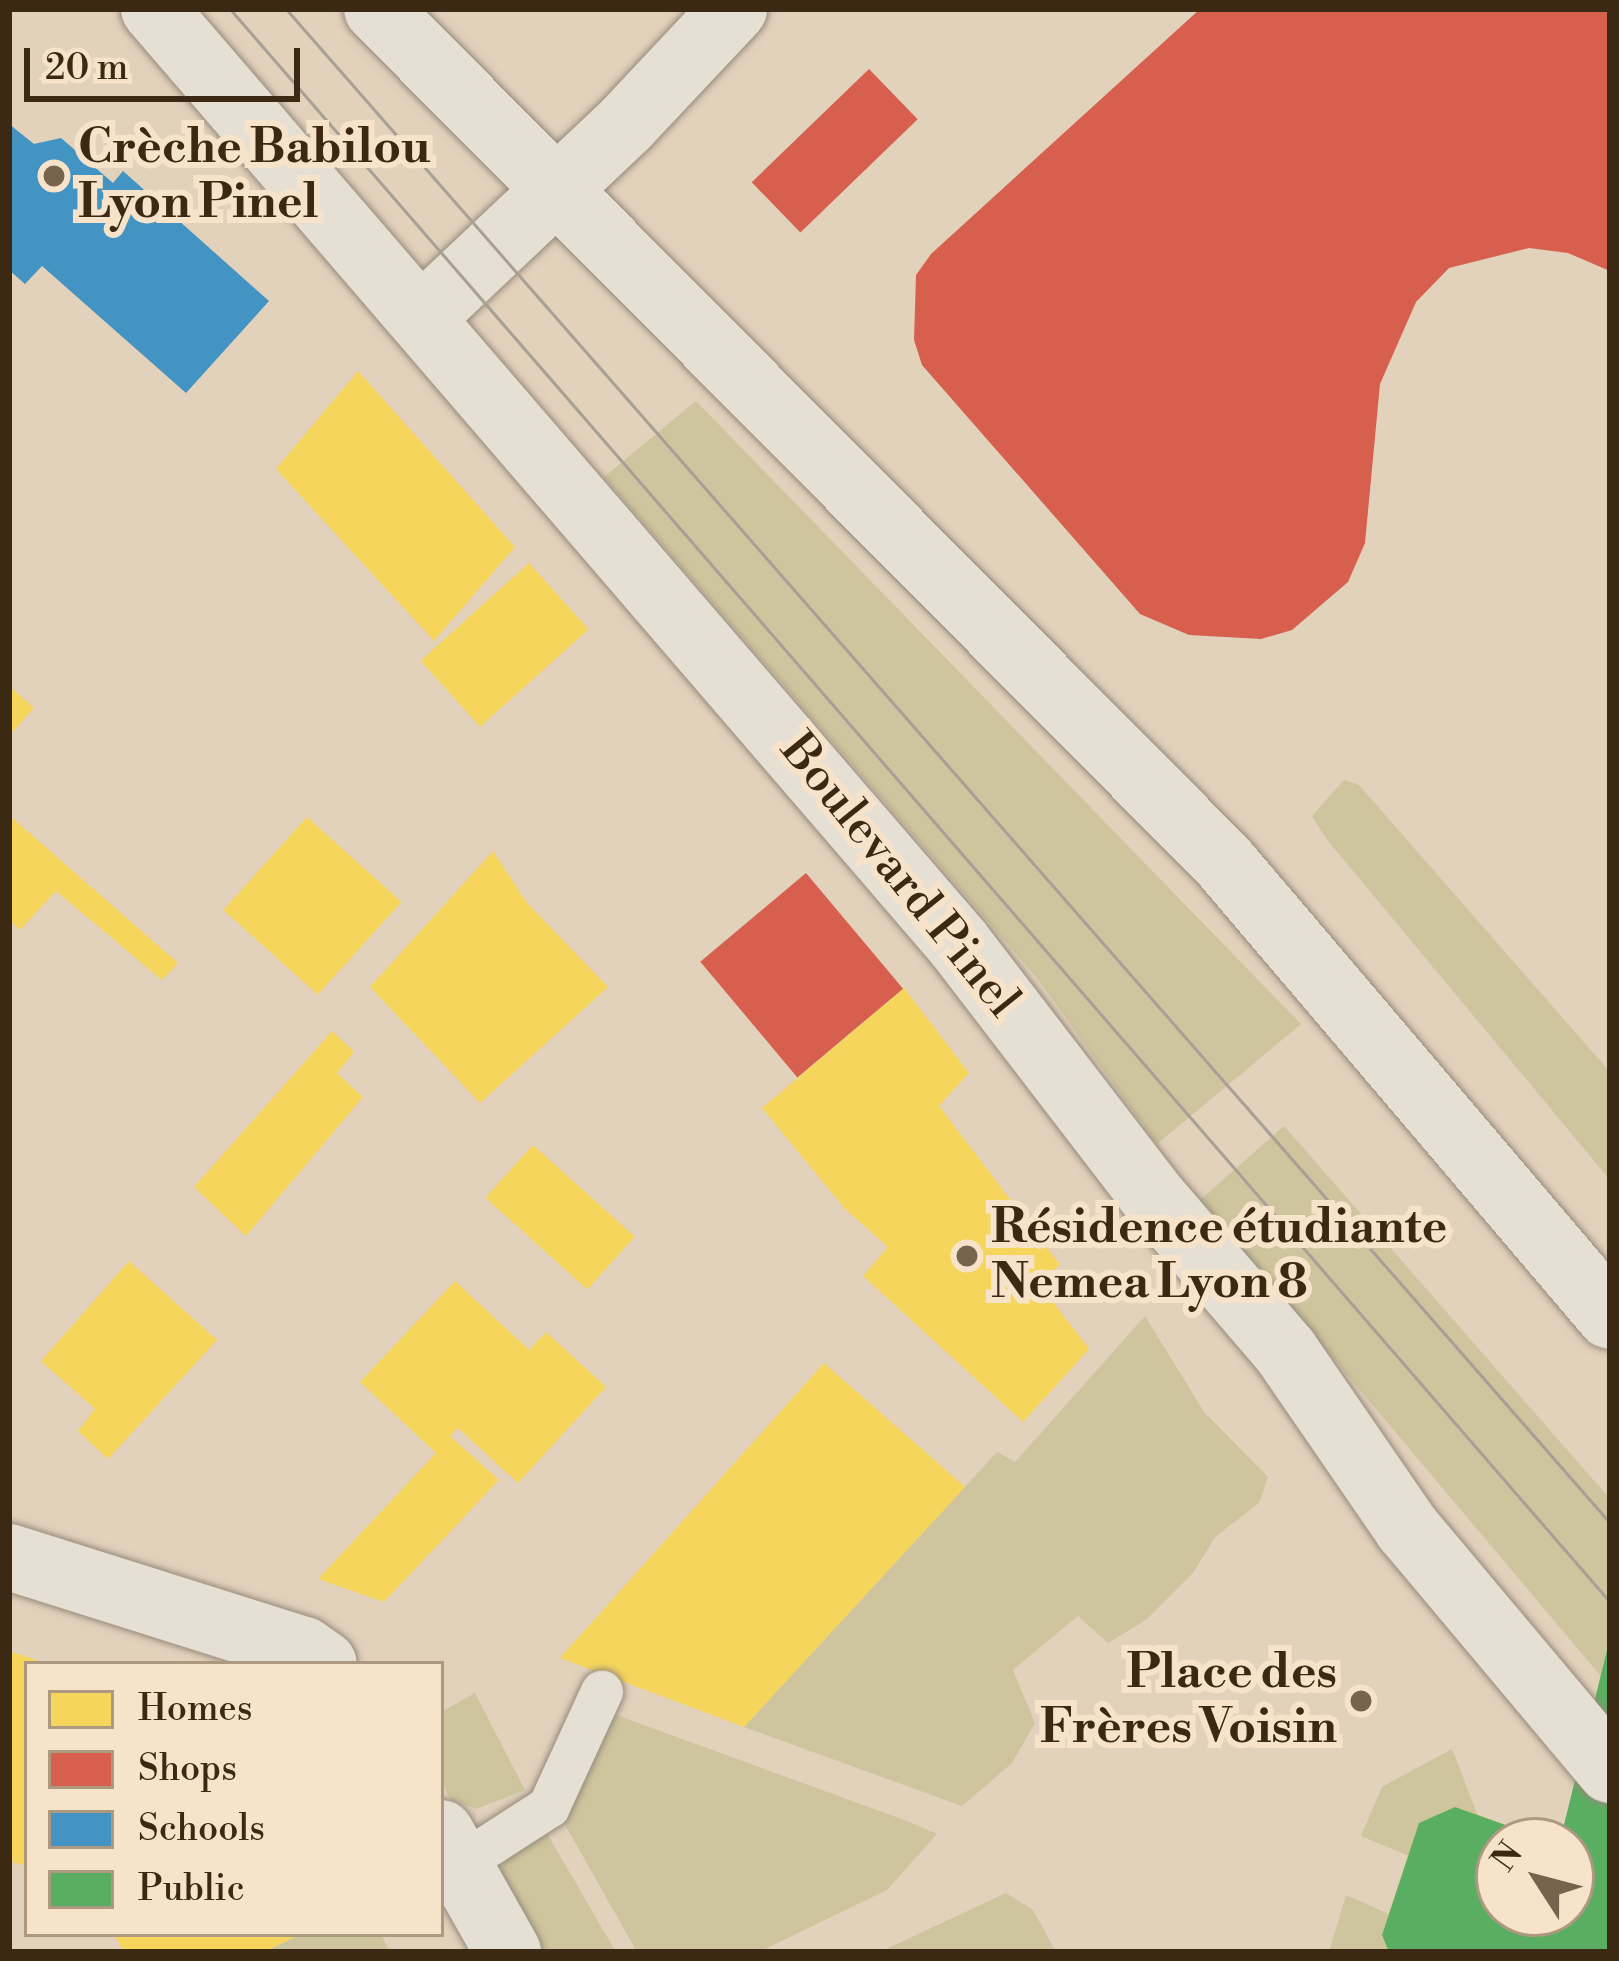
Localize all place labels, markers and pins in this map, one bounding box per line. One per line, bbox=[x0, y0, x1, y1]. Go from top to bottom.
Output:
place label: Crèche Babilou Lyon Pinel bbox=[78, 119, 431, 232]
marker: Crèche Babilou Lyon Pinel bbox=[41, 163, 67, 189]
place label: Résidence étudiante Nemea Lyon 8 bbox=[991, 1199, 1447, 1312]
marker: Résidence étudiante Nemea Lyon 8 bbox=[954, 1243, 980, 1269]
place label: Place des Frères Voisin bbox=[1040, 1644, 1337, 1757]
marker: Place des Frères Voisin bbox=[1348, 1688, 1374, 1714]

